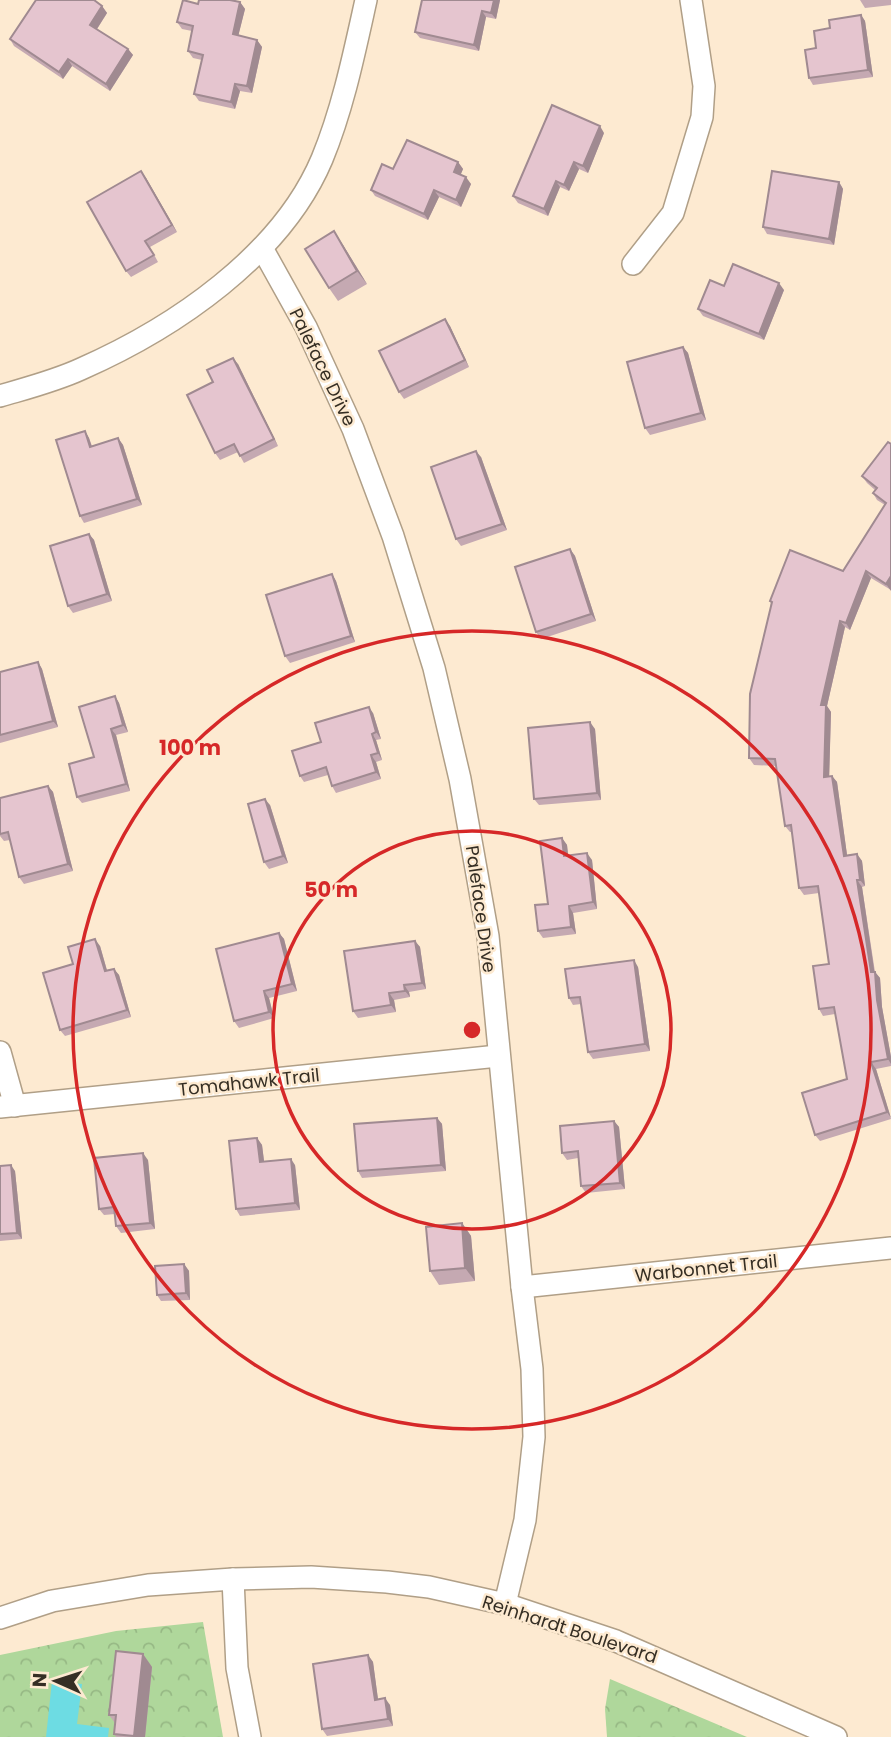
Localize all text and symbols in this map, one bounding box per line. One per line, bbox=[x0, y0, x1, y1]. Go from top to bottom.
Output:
street label: Paleface Drive bbox=[284, 304, 362, 430]
text: 100 m bbox=[159, 733, 221, 762]
street label: Paleface Drive bbox=[460, 844, 502, 974]
text: 50 m bbox=[304, 875, 358, 904]
centre of rings bbox=[460, 1018, 484, 1042]
street label: Tomahawk Trail bbox=[177, 1062, 321, 1102]
street label: Warbonnet Trail bbox=[633, 1248, 779, 1288]
street label: Reinhardt Boulevard bbox=[479, 1589, 661, 1669]
north arrow bbox=[21, 1646, 91, 1716]
text: N bbox=[26, 1672, 53, 1688]

